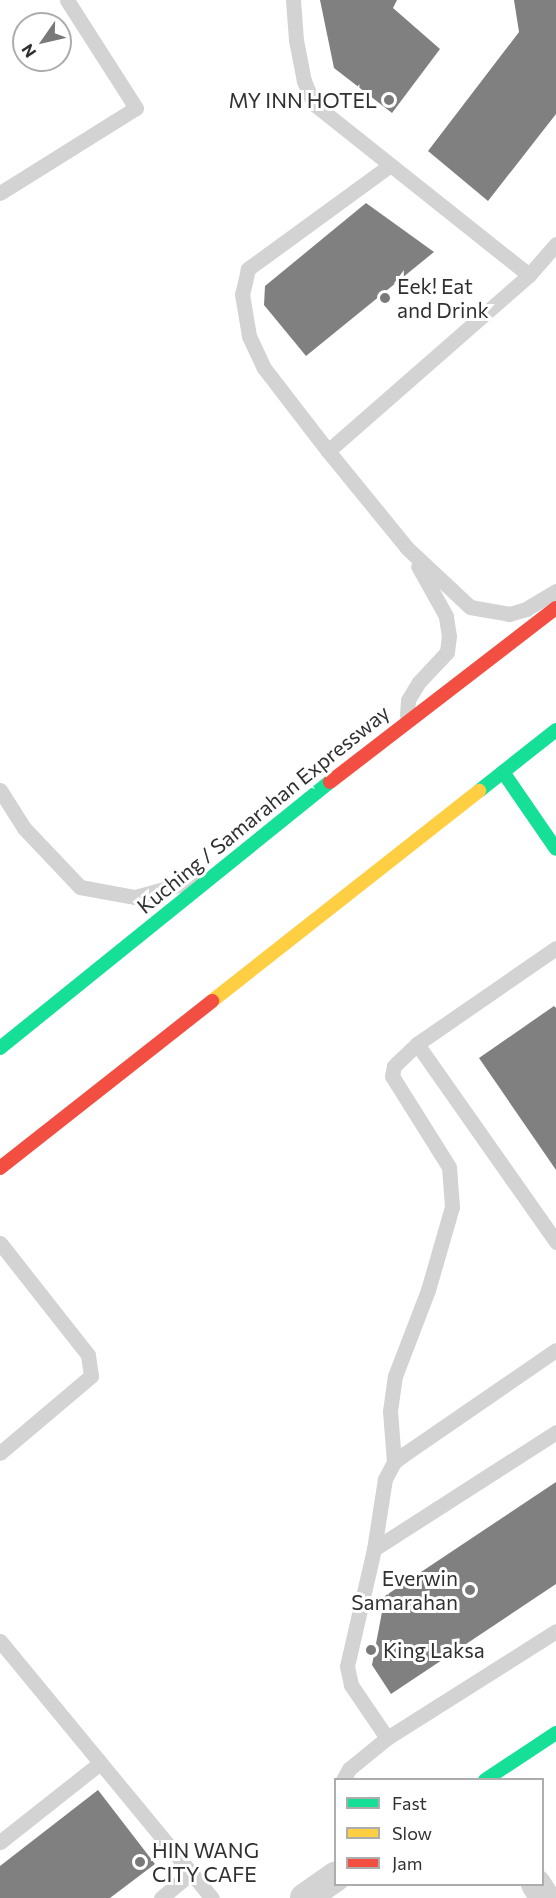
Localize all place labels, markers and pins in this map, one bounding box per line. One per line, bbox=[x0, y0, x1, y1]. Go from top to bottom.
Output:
place label: MY INN HOTEL bbox=[229, 87, 377, 113]
marker: MY INN HOTEL bbox=[382, 93, 396, 107]
place label: Eek! Eat and Drink bbox=[397, 273, 489, 323]
marker: Eek! Eat and Drink bbox=[378, 291, 392, 305]
place label: Everwin Samarahan bbox=[351, 1565, 458, 1615]
marker: Everwin Samarahan bbox=[463, 1583, 477, 1597]
place label: King Laksa bbox=[383, 1637, 485, 1663]
marker: King Laksa bbox=[364, 1643, 378, 1657]
place label: HIN WANG CITY CAFE bbox=[152, 1837, 259, 1887]
marker: HIN WANG CITY CAFE bbox=[133, 1855, 147, 1869]

